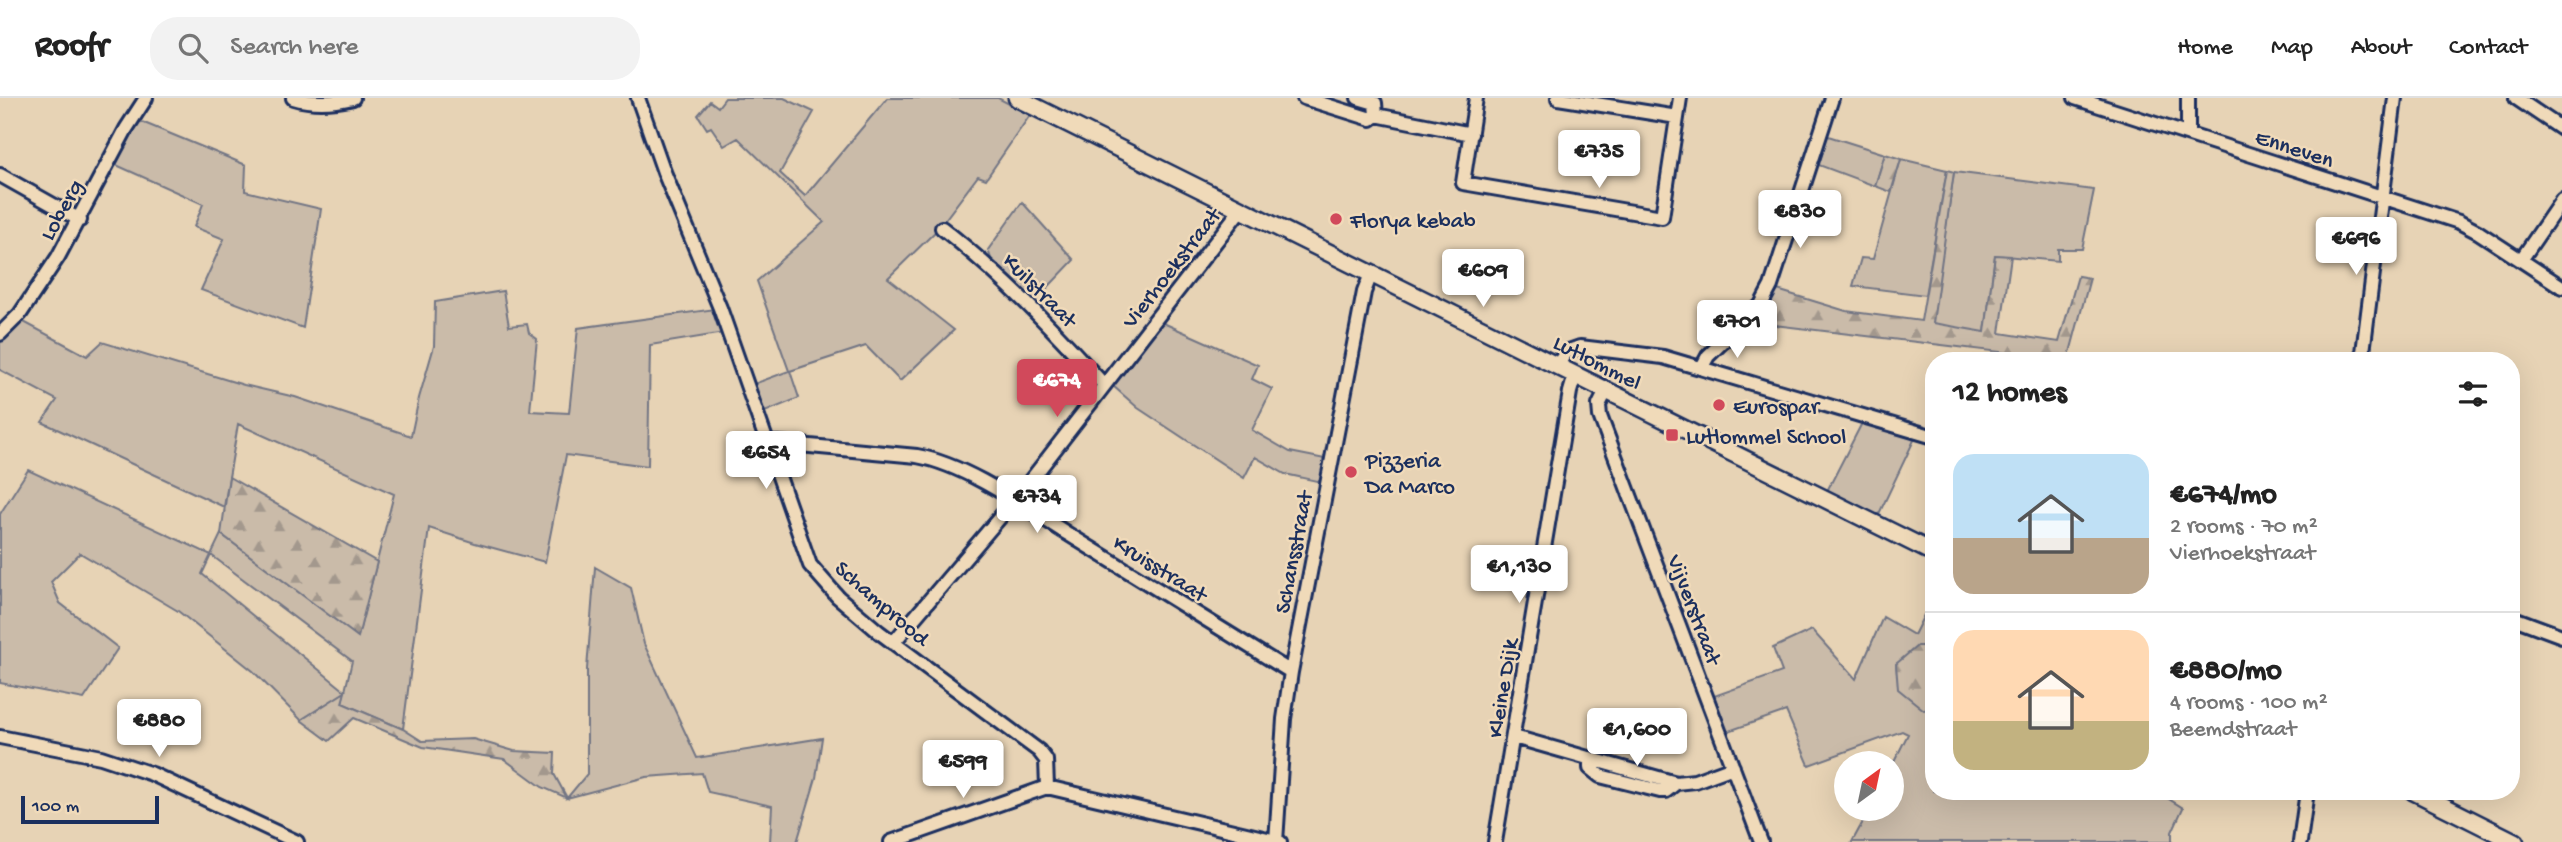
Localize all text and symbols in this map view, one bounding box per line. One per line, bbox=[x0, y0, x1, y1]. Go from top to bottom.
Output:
search box bbox=[150, 17, 640, 80]
text: Roofr bbox=[35, 29, 108, 67]
icon: search bbox=[174, 29, 212, 67]
text: Search here bbox=[230, 33, 358, 64]
text: Home bbox=[2177, 34, 2233, 63]
text: Map bbox=[2271, 34, 2313, 63]
text: About bbox=[2351, 34, 2411, 63]
text: Contact bbox=[2449, 34, 2527, 63]
street label: Enneven bbox=[2251, 125, 2337, 176]
pin: €735 bbox=[1558, 130, 1640, 190]
text: €735 bbox=[1574, 139, 1624, 166]
street label: Loberg bbox=[35, 175, 91, 246]
pin: €830 bbox=[1759, 190, 1841, 250]
text: €830 bbox=[1774, 199, 1826, 226]
street label: Vierhoekstraat bbox=[1117, 202, 1229, 335]
place label: Florya kebab bbox=[1349, 209, 1476, 236]
marker: Florya kebab bbox=[1328, 211, 1344, 227]
pin: €696 bbox=[2315, 218, 2397, 277]
text: €696 bbox=[2332, 226, 2380, 253]
street label: Kuilstraat bbox=[996, 249, 1083, 336]
pin: €609 bbox=[1442, 250, 1524, 309]
text: €609 bbox=[1458, 258, 1508, 285]
pin: €701 bbox=[1696, 300, 1778, 360]
text: €701 bbox=[1713, 309, 1761, 336]
street label: Lutlommel bbox=[1548, 330, 1645, 398]
pin: €674 bbox=[1016, 360, 1098, 419]
text: €674 bbox=[1033, 368, 1081, 395]
icon: filters bbox=[2454, 375, 2492, 413]
text: 12 homes bbox=[1953, 377, 2066, 412]
place label: Eurospar bbox=[1733, 395, 1821, 422]
marker: Eurospar bbox=[1711, 397, 1727, 413]
place label: Lutlommel School bbox=[1686, 425, 1846, 452]
marker: Lutlommel School bbox=[1664, 427, 1680, 443]
pin: €654 bbox=[725, 432, 807, 491]
text: €654 bbox=[742, 440, 790, 467]
place label: Pizzeria Da Marco bbox=[1363, 449, 1455, 502]
marker: Pizzeria Da Marco bbox=[1343, 464, 1359, 480]
pin: €734 bbox=[996, 476, 1078, 535]
text: €674/mo bbox=[2170, 479, 2277, 514]
icon: home bbox=[2009, 482, 2093, 566]
text: €734 bbox=[1013, 484, 1061, 511]
street label: Schansstraat bbox=[1270, 488, 1321, 616]
text: 2 rooms · 70 m² bbox=[2170, 514, 2318, 541]
street label: Kruisstraat bbox=[1107, 530, 1213, 610]
text: Vierhoekstraat bbox=[2170, 541, 2315, 568]
pin: €1,130 bbox=[1462, 546, 1576, 605]
street label: Vijverstraat bbox=[1659, 551, 1727, 671]
text: €1,130 bbox=[1487, 554, 1551, 581]
street label: Schamprood bbox=[828, 556, 935, 654]
street label: Kleine Dijk bbox=[1483, 634, 1526, 740]
text: €880/mo bbox=[2170, 655, 2282, 690]
icon: home bbox=[2009, 658, 2093, 742]
text: 4 rooms · 100 m² bbox=[2170, 690, 2328, 717]
pin: €880 bbox=[118, 700, 200, 759]
text: €880 bbox=[133, 708, 185, 735]
pin: €1,600 bbox=[1580, 708, 1694, 768]
text: €1,600 bbox=[1603, 717, 1671, 744]
text: Beemdstraat bbox=[2170, 717, 2296, 744]
pin: €599 bbox=[922, 740, 1004, 800]
text: €599 bbox=[939, 749, 987, 776]
north arrow bbox=[1834, 751, 1904, 821]
map controls bbox=[1834, 751, 1904, 821]
scale bar bbox=[21, 793, 159, 825]
text: 100 m bbox=[32, 796, 79, 819]

